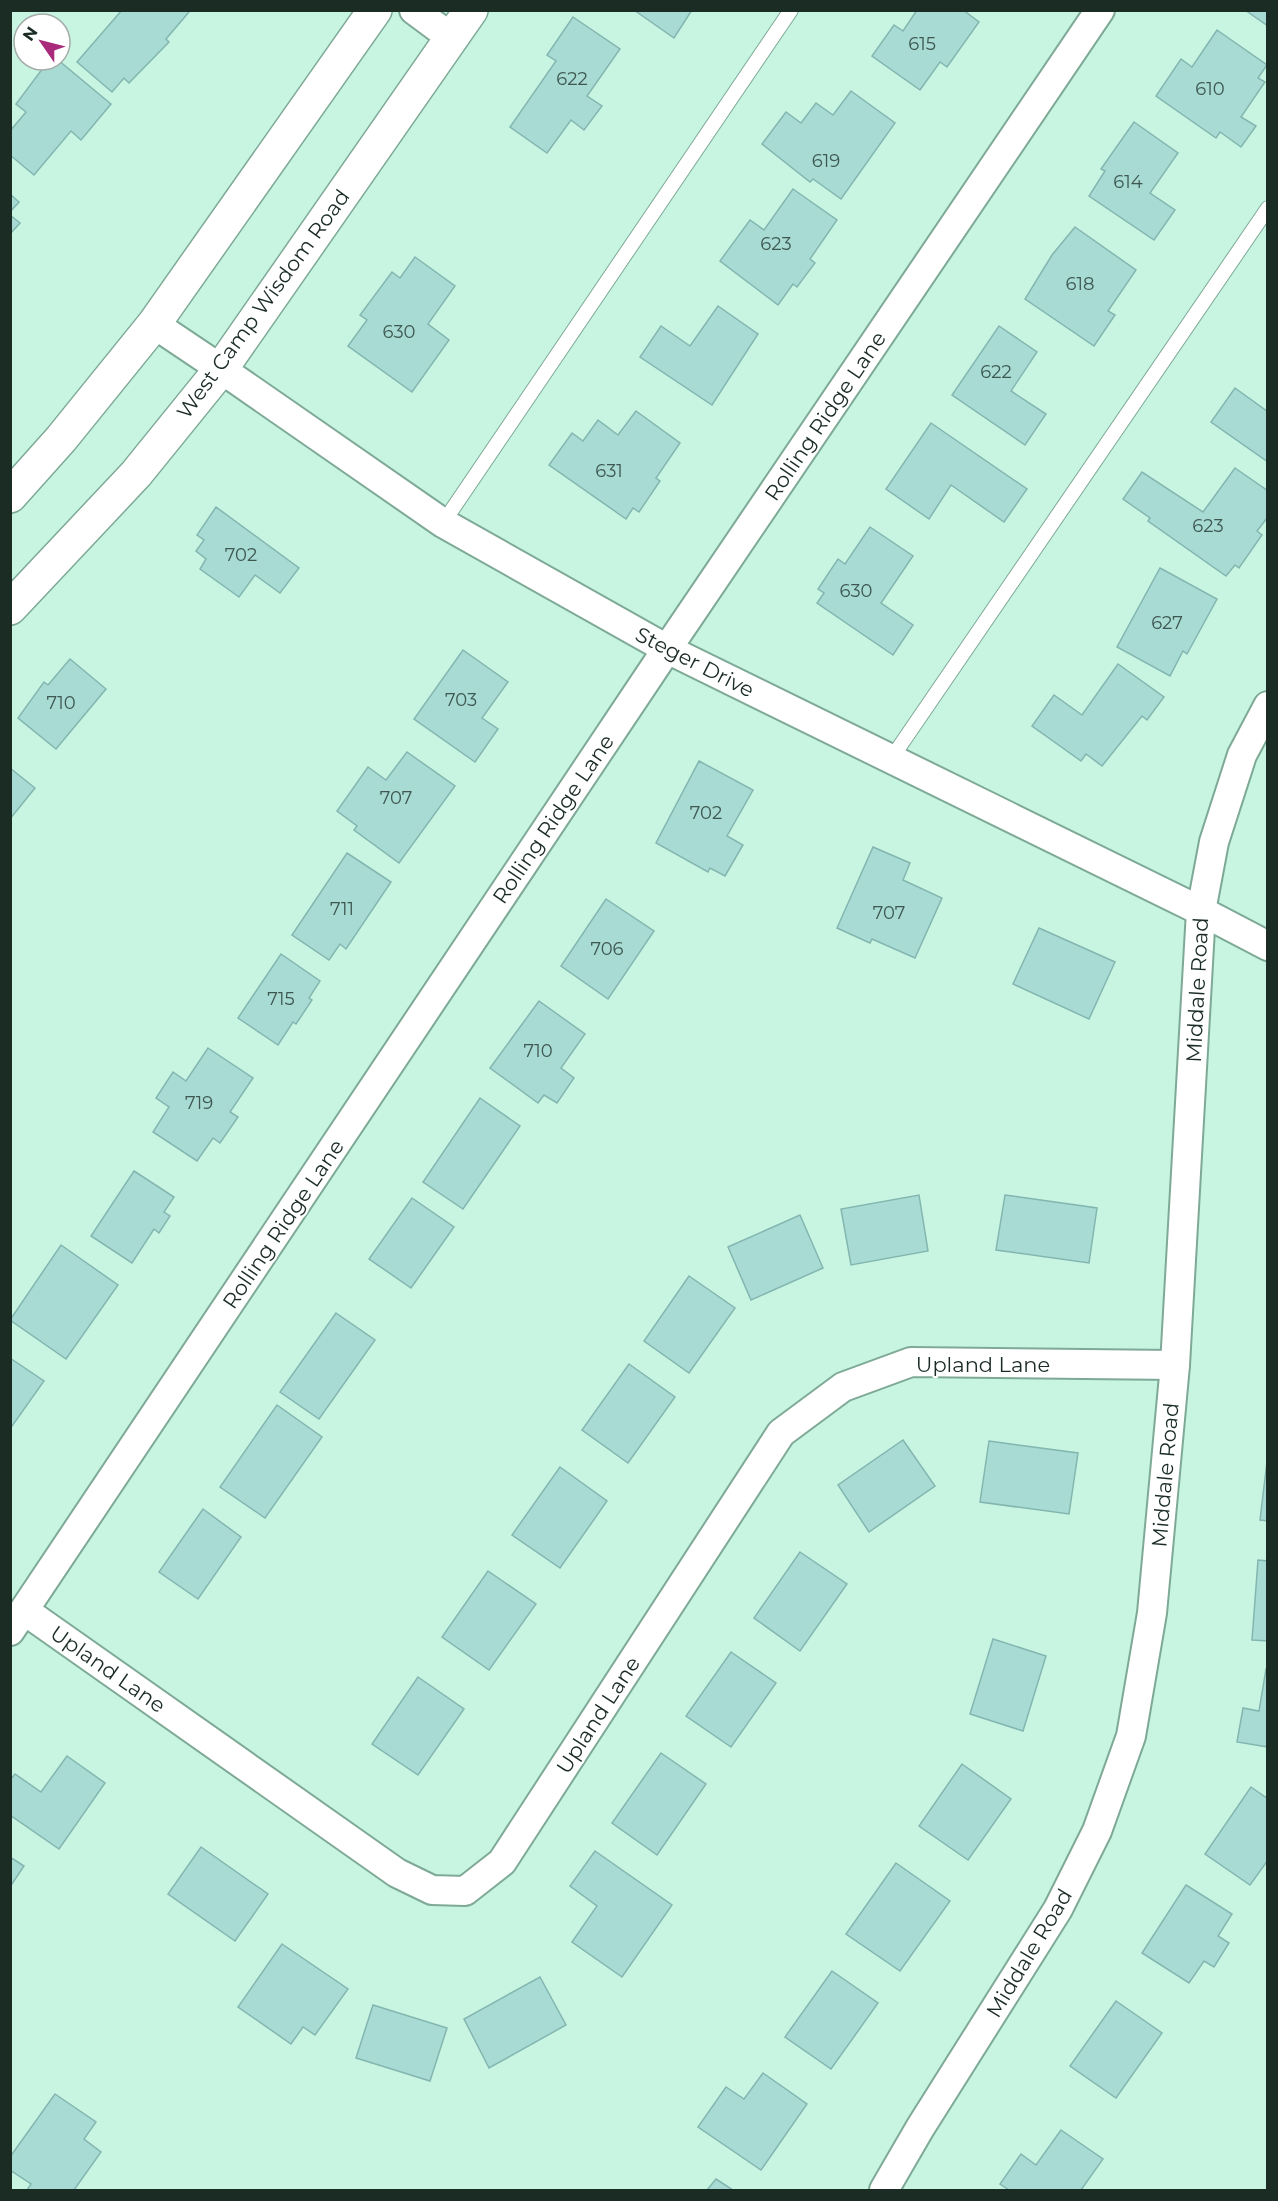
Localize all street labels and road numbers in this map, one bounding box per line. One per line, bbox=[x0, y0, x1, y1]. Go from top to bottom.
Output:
street label: West Camp Wisdom Road bbox=[171, 185, 355, 423]
street label: Rolling Ridge Lane bbox=[759, 327, 891, 505]
street label: Steger Drive bbox=[632, 621, 758, 703]
street label: Rolling Ridge Lane bbox=[487, 730, 619, 908]
street label: Middale Road bbox=[1181, 917, 1213, 1063]
street label: Rolling Ridge Lane bbox=[217, 1135, 349, 1313]
street label: Upland Lane bbox=[916, 1352, 1050, 1377]
street label: Middale Road bbox=[1146, 1402, 1184, 1548]
street label: Upland Lane bbox=[46, 1620, 170, 1718]
street label: Upland Lane bbox=[551, 1652, 645, 1778]
street label: Middale Road bbox=[981, 1884, 1077, 2022]

